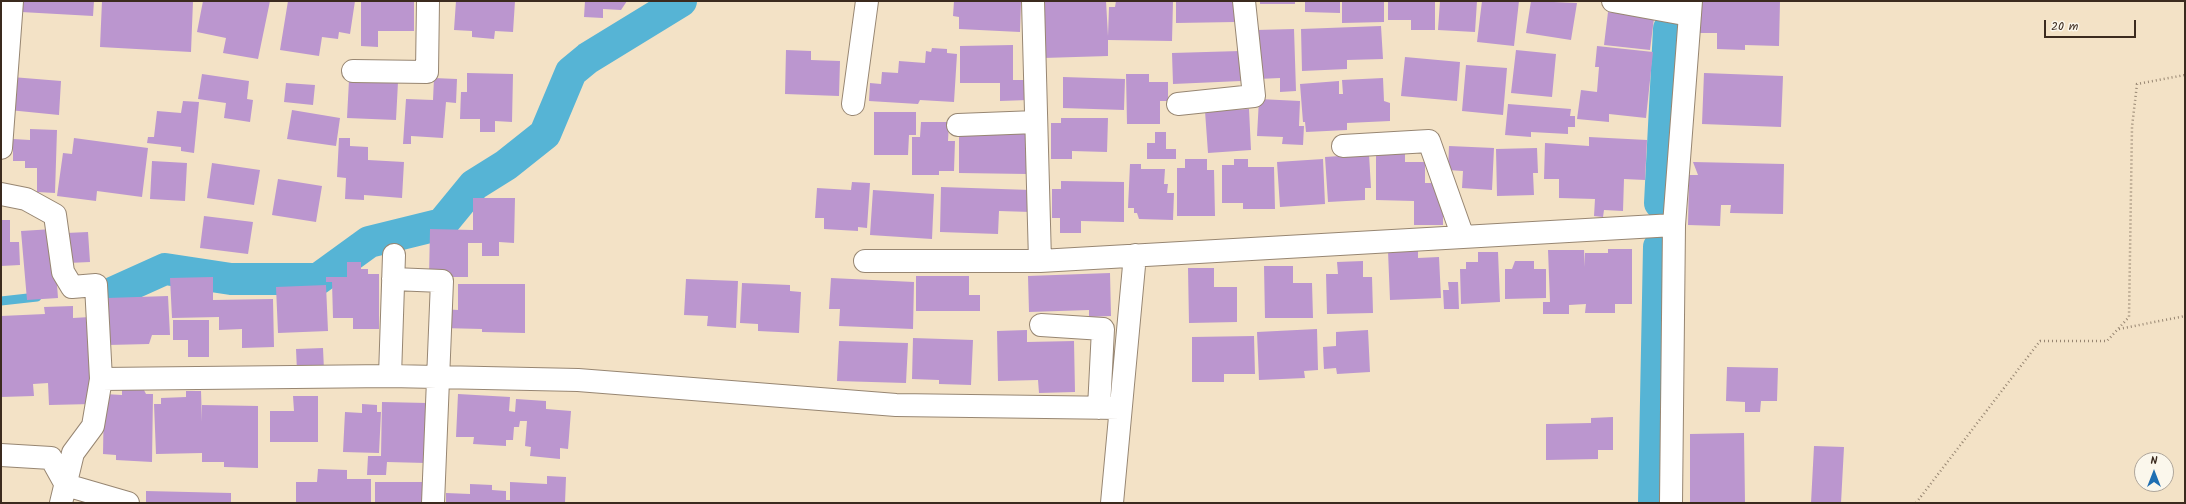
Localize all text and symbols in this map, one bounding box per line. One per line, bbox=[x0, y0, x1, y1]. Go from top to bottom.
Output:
scale bar bbox=[2046, 12, 2138, 38]
text: 20 m bbox=[2051, 17, 2078, 36]
north arrow bbox=[2134, 452, 2174, 492]
text: N bbox=[2151, 452, 2157, 470]

